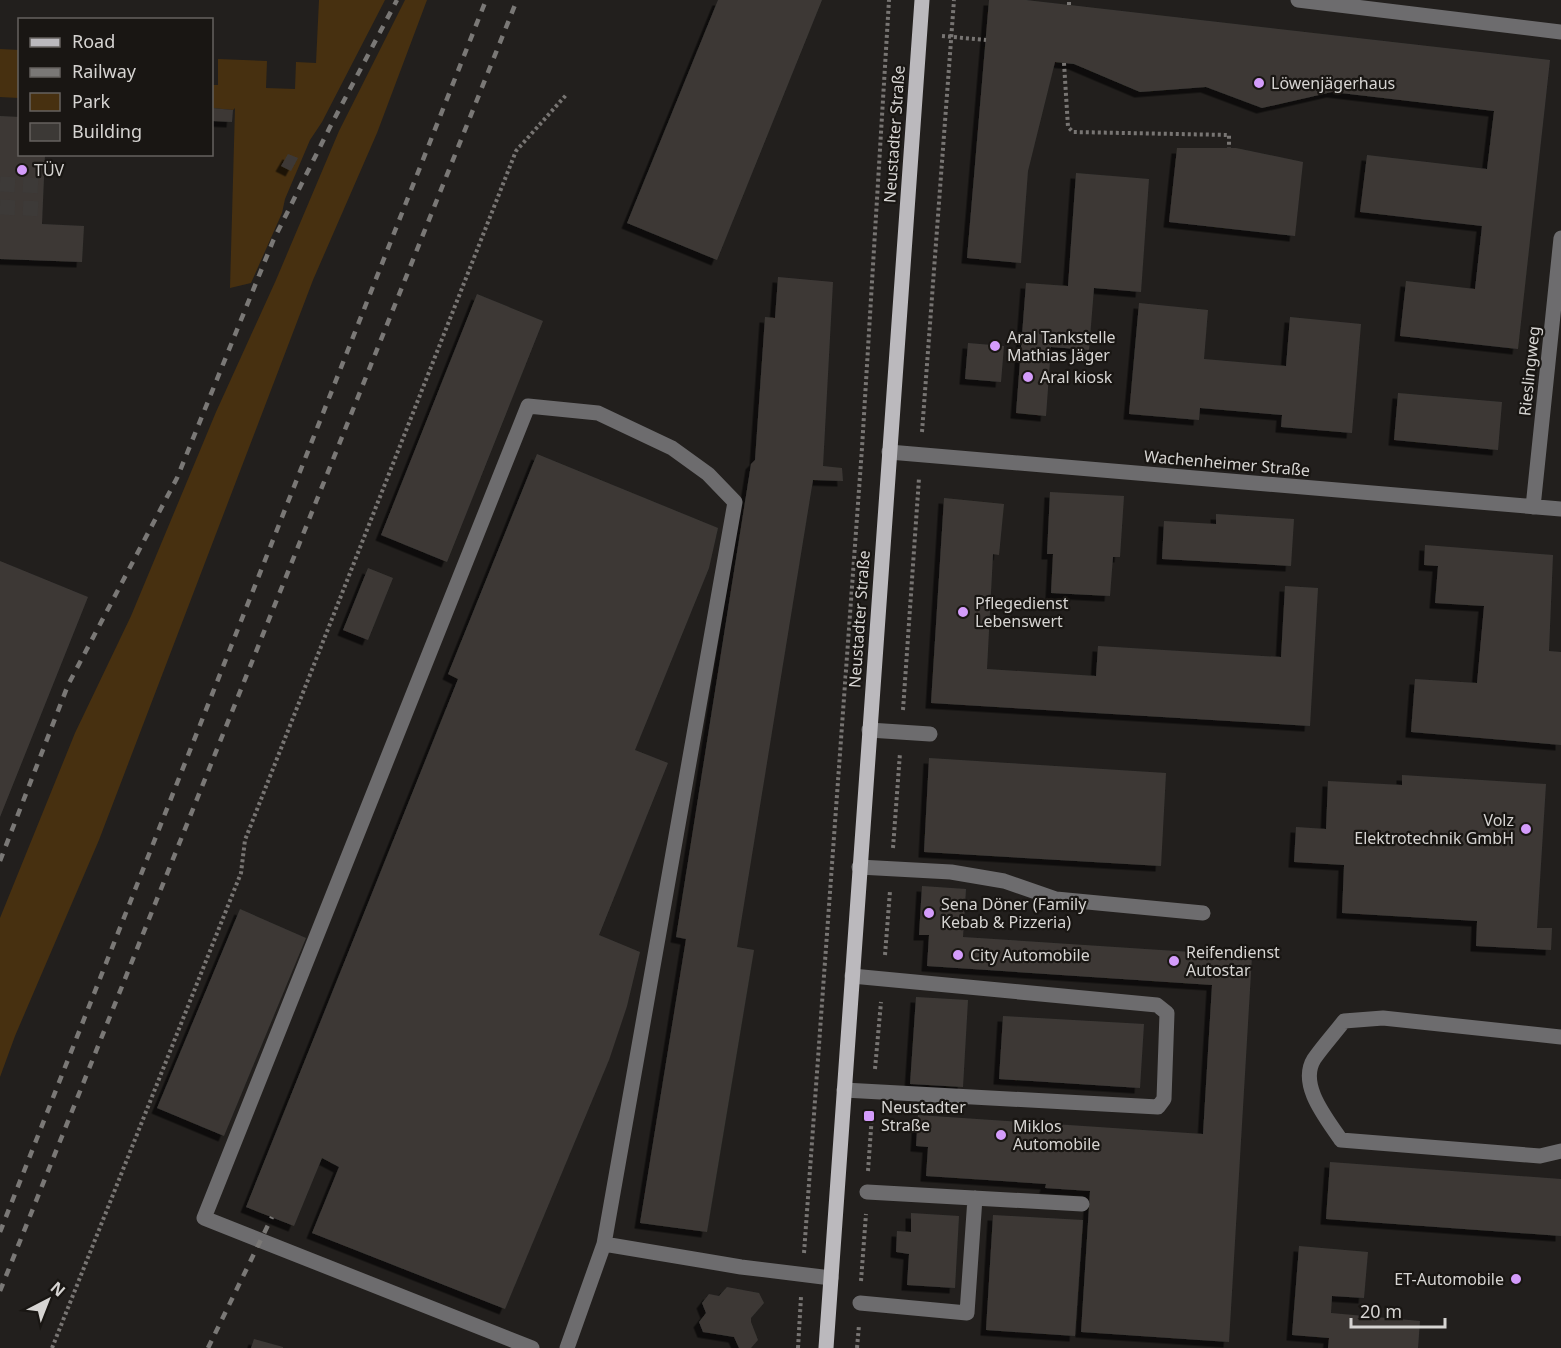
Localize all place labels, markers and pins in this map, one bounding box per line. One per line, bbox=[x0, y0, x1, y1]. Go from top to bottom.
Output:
place label: Löwenjägerhaus bbox=[1271, 72, 1395, 94]
marker: Löwenjägerhaus bbox=[1252, 76, 1266, 90]
place label: TÜV bbox=[34, 159, 65, 181]
marker: TÜV bbox=[15, 163, 29, 177]
place label: Aral Tankstelle Mathias Jäger bbox=[1007, 326, 1116, 366]
marker: Aral Tankstelle Mathias Jäger bbox=[988, 339, 1002, 353]
place label: Aral kiosk bbox=[1040, 366, 1113, 388]
marker: Aral kiosk bbox=[1021, 370, 1035, 384]
place label: Pflegedienst Lebenswert bbox=[975, 592, 1069, 632]
marker: Pflegedienst Lebenswert bbox=[956, 605, 970, 619]
place label: Volz Elektrotechnik GmbH bbox=[1354, 809, 1514, 849]
marker: Volz Elektrotechnik GmbH bbox=[1519, 822, 1533, 836]
place label: Sena Döner (Family Kebab & Pizzeria) bbox=[941, 893, 1087, 933]
marker: Sena Döner (Family Kebab & Pizzeria) bbox=[922, 906, 936, 920]
place label: Reifendienst Autostar bbox=[1186, 941, 1280, 981]
place label: City Automobile bbox=[970, 944, 1090, 966]
marker: City Automobile bbox=[951, 948, 965, 962]
marker: Reifendienst Autostar bbox=[1167, 954, 1181, 968]
place label: Neustadter Straße bbox=[881, 1096, 966, 1136]
marker: Neustadter Straße bbox=[862, 1109, 876, 1123]
place label: Miklos Automobile bbox=[1013, 1115, 1100, 1155]
marker: Miklos Automobile bbox=[994, 1128, 1008, 1142]
place label: ET-Automobile bbox=[1394, 1268, 1504, 1290]
marker: ET-Automobile bbox=[1509, 1272, 1523, 1286]

